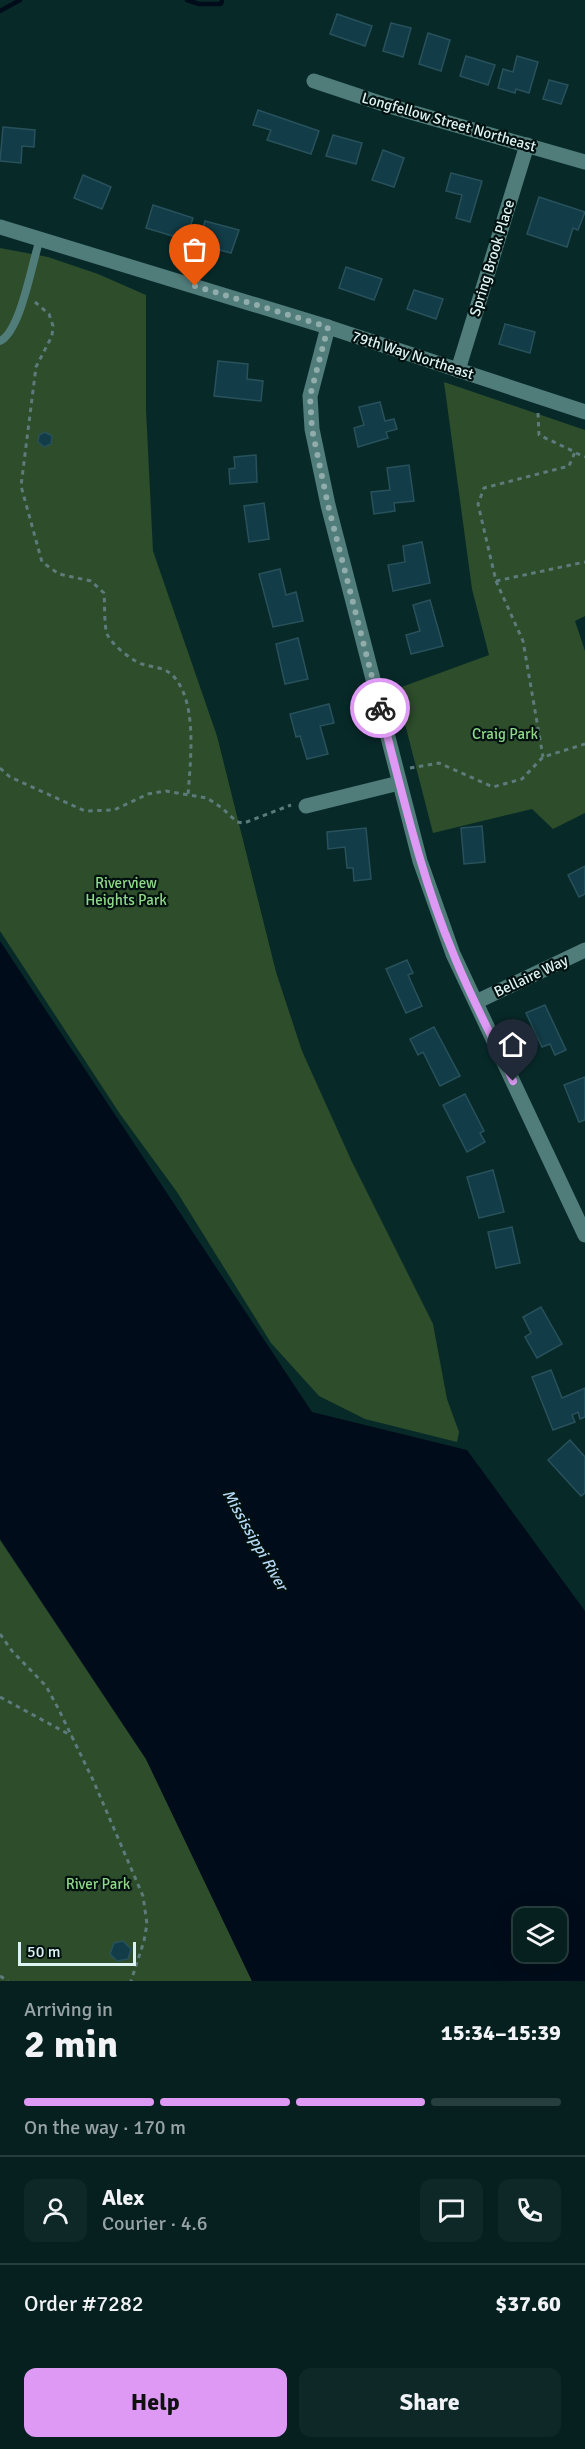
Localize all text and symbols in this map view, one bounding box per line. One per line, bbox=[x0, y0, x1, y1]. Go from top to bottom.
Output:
street label: Longfellow Street Northeast bbox=[360, 88, 538, 156]
street label: Spring Brook Place bbox=[466, 198, 518, 318]
pin bbox=[169, 224, 220, 286]
icon: bag bbox=[178, 233, 211, 266]
street label: 79th Way Northeast bbox=[350, 327, 476, 383]
courier bbox=[350, 678, 410, 738]
icon: bike bbox=[364, 692, 397, 725]
park label: Craig Park bbox=[472, 725, 539, 743]
park label: Riverview Heights Park bbox=[85, 874, 167, 909]
street label: Bellaire Way bbox=[491, 951, 571, 1001]
pin bbox=[487, 1019, 538, 1081]
icon: home bbox=[496, 1028, 529, 1061]
water label: Mississippi River bbox=[218, 1486, 293, 1596]
park label: River Park bbox=[66, 1875, 131, 1893]
map controls bbox=[513, 1908, 567, 1962]
button: layers bbox=[513, 1908, 567, 1962]
scale bar bbox=[18, 1939, 136, 1966]
text: 50 m bbox=[27, 1942, 61, 1962]
text: Arriving in bbox=[24, 1997, 113, 2022]
text: 15:34–15:39 bbox=[441, 2019, 561, 2046]
text: 2 min bbox=[24, 2020, 118, 2068]
text: On the way · 170 m bbox=[24, 2115, 186, 2140]
button: person bbox=[24, 2179, 87, 2242]
button: chat bbox=[420, 2179, 483, 2242]
button: phone bbox=[498, 2179, 561, 2242]
text: Alex bbox=[102, 2184, 144, 2211]
text: Courier · 4.6 bbox=[102, 2211, 208, 2236]
text: Order #7282 bbox=[24, 2290, 144, 2317]
text: $37.60 bbox=[495, 2290, 561, 2317]
button: Help bbox=[24, 2368, 287, 2437]
button: Share bbox=[299, 2368, 561, 2437]

